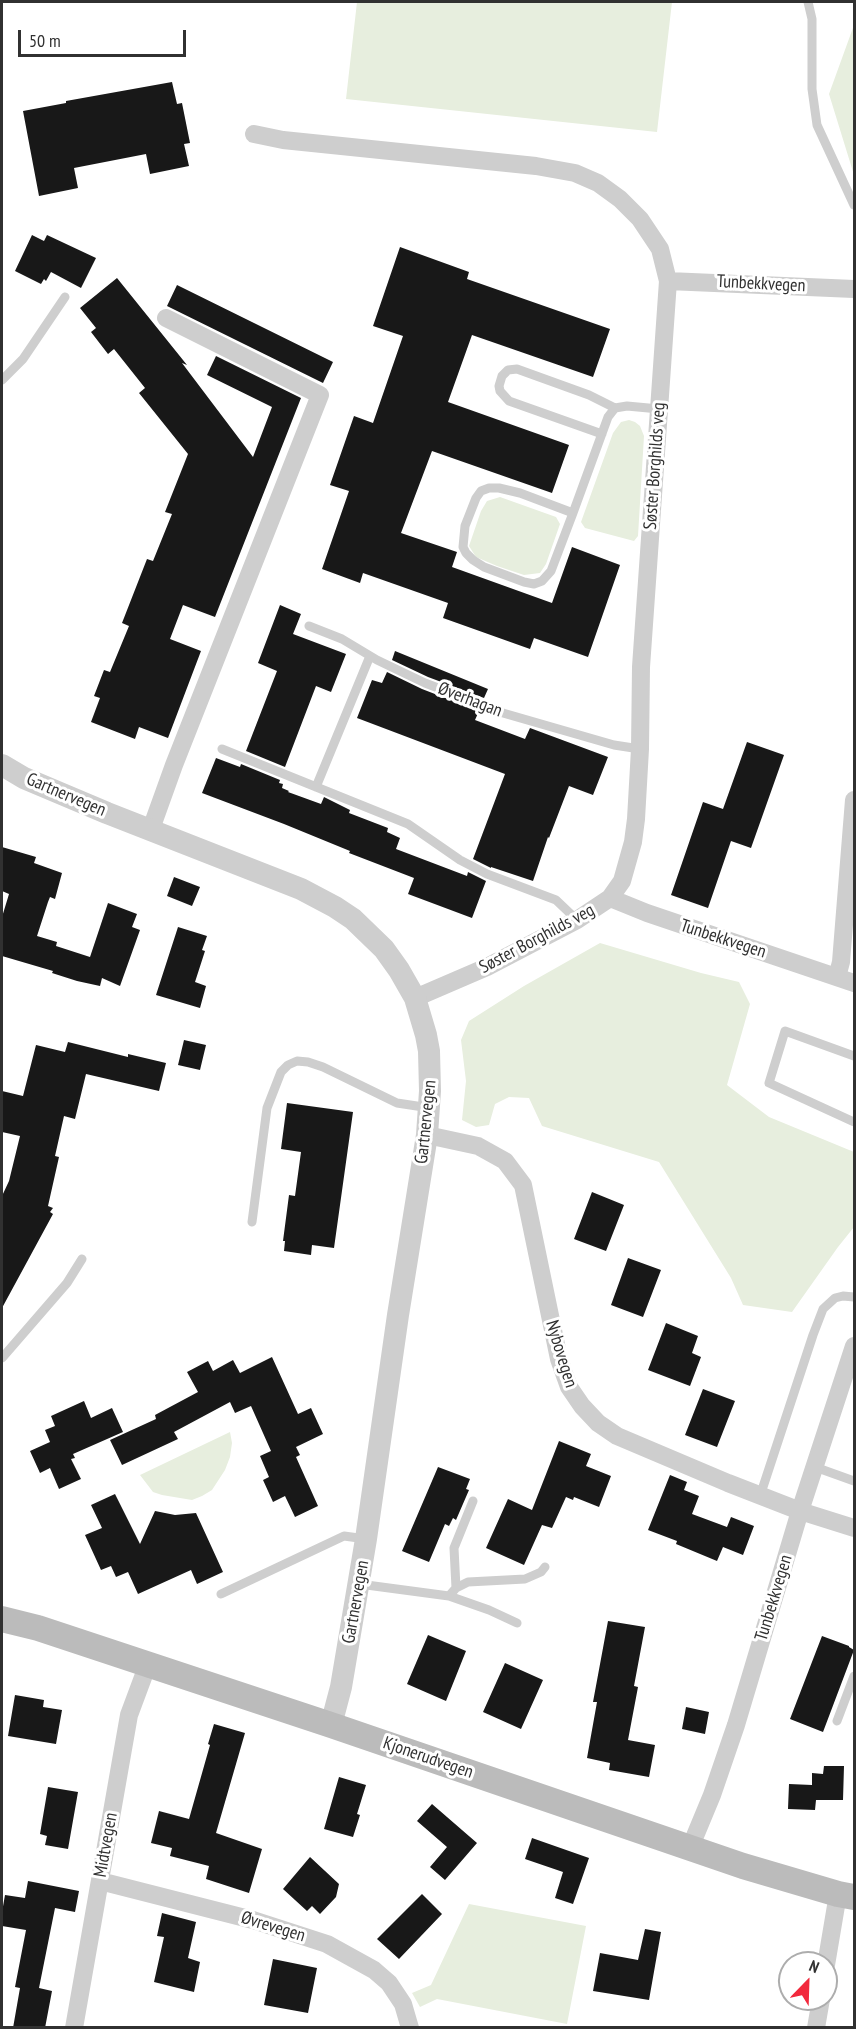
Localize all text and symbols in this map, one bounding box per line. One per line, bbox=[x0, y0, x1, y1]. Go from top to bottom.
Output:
scale bar bbox=[21, 18, 189, 56]
text: 50 m bbox=[29, 29, 61, 52]
street label: Tunbekkvegen bbox=[716, 271, 806, 297]
street label: Søster Borghilds veg bbox=[640, 402, 670, 530]
street label: Øverhagan bbox=[435, 678, 505, 722]
street label: Gartnervegen bbox=[23, 769, 109, 821]
street label: Søster Borghilds veg bbox=[476, 900, 598, 978]
street label: Tunbekkvegen bbox=[677, 915, 769, 963]
street label: Gartnervegen bbox=[411, 1079, 441, 1165]
street label: Nybovegen bbox=[541, 1318, 581, 1390]
street label: Tunbekkvegen bbox=[751, 1552, 797, 1644]
street label: Gartnervegen bbox=[338, 1559, 374, 1645]
street label: Kjonerudvegen bbox=[380, 1733, 476, 1783]
street label: Midtvegen bbox=[90, 1811, 122, 1879]
street label: Øvrevegen bbox=[238, 1907, 308, 1947]
north arrow bbox=[778, 1951, 838, 2011]
text: N bbox=[806, 1955, 822, 1977]

